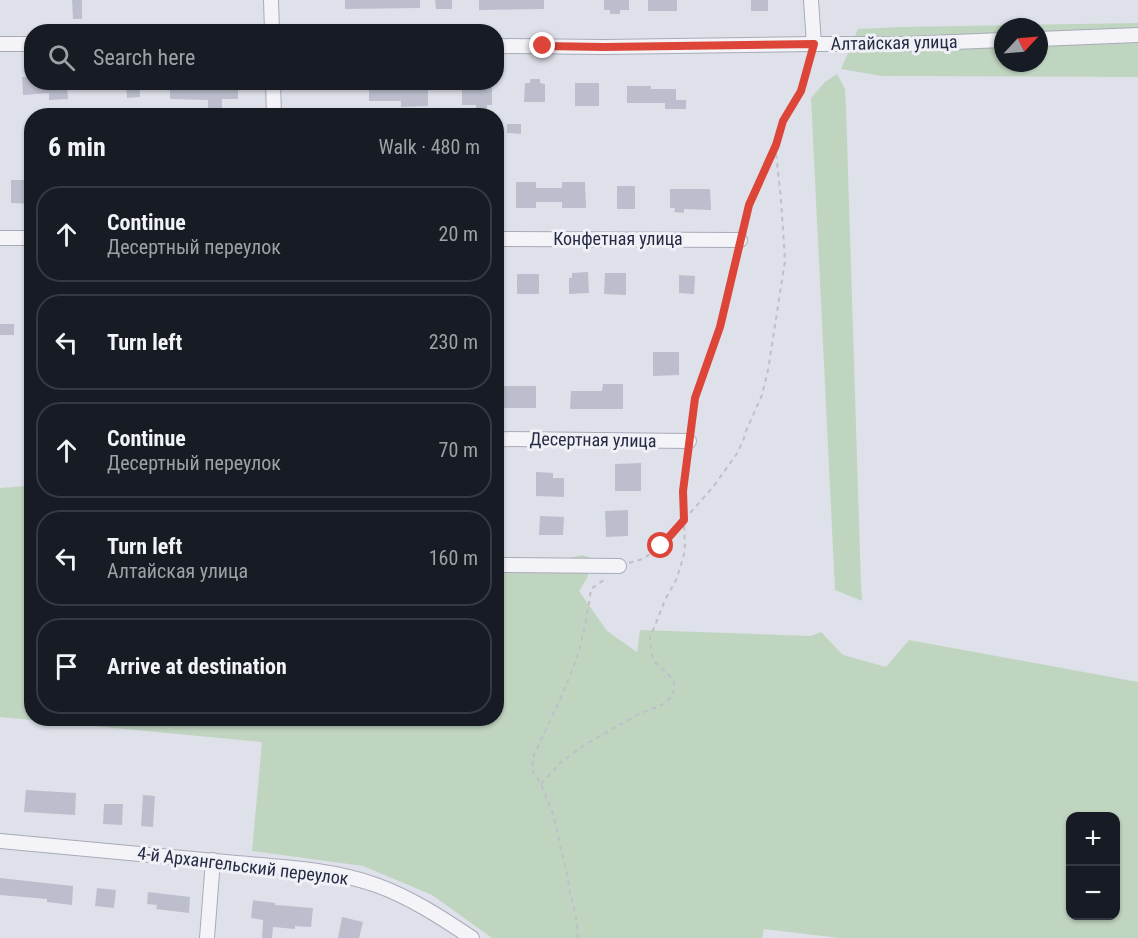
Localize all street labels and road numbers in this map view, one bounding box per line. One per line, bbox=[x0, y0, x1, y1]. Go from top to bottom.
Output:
street label: Алтайская улица bbox=[830, 31, 958, 54]
street label: Конфетная улица bbox=[553, 228, 683, 249]
street label: Десертная улица bbox=[529, 428, 657, 451]
street label: 4-й Архангельский переулок bbox=[136, 842, 350, 889]

